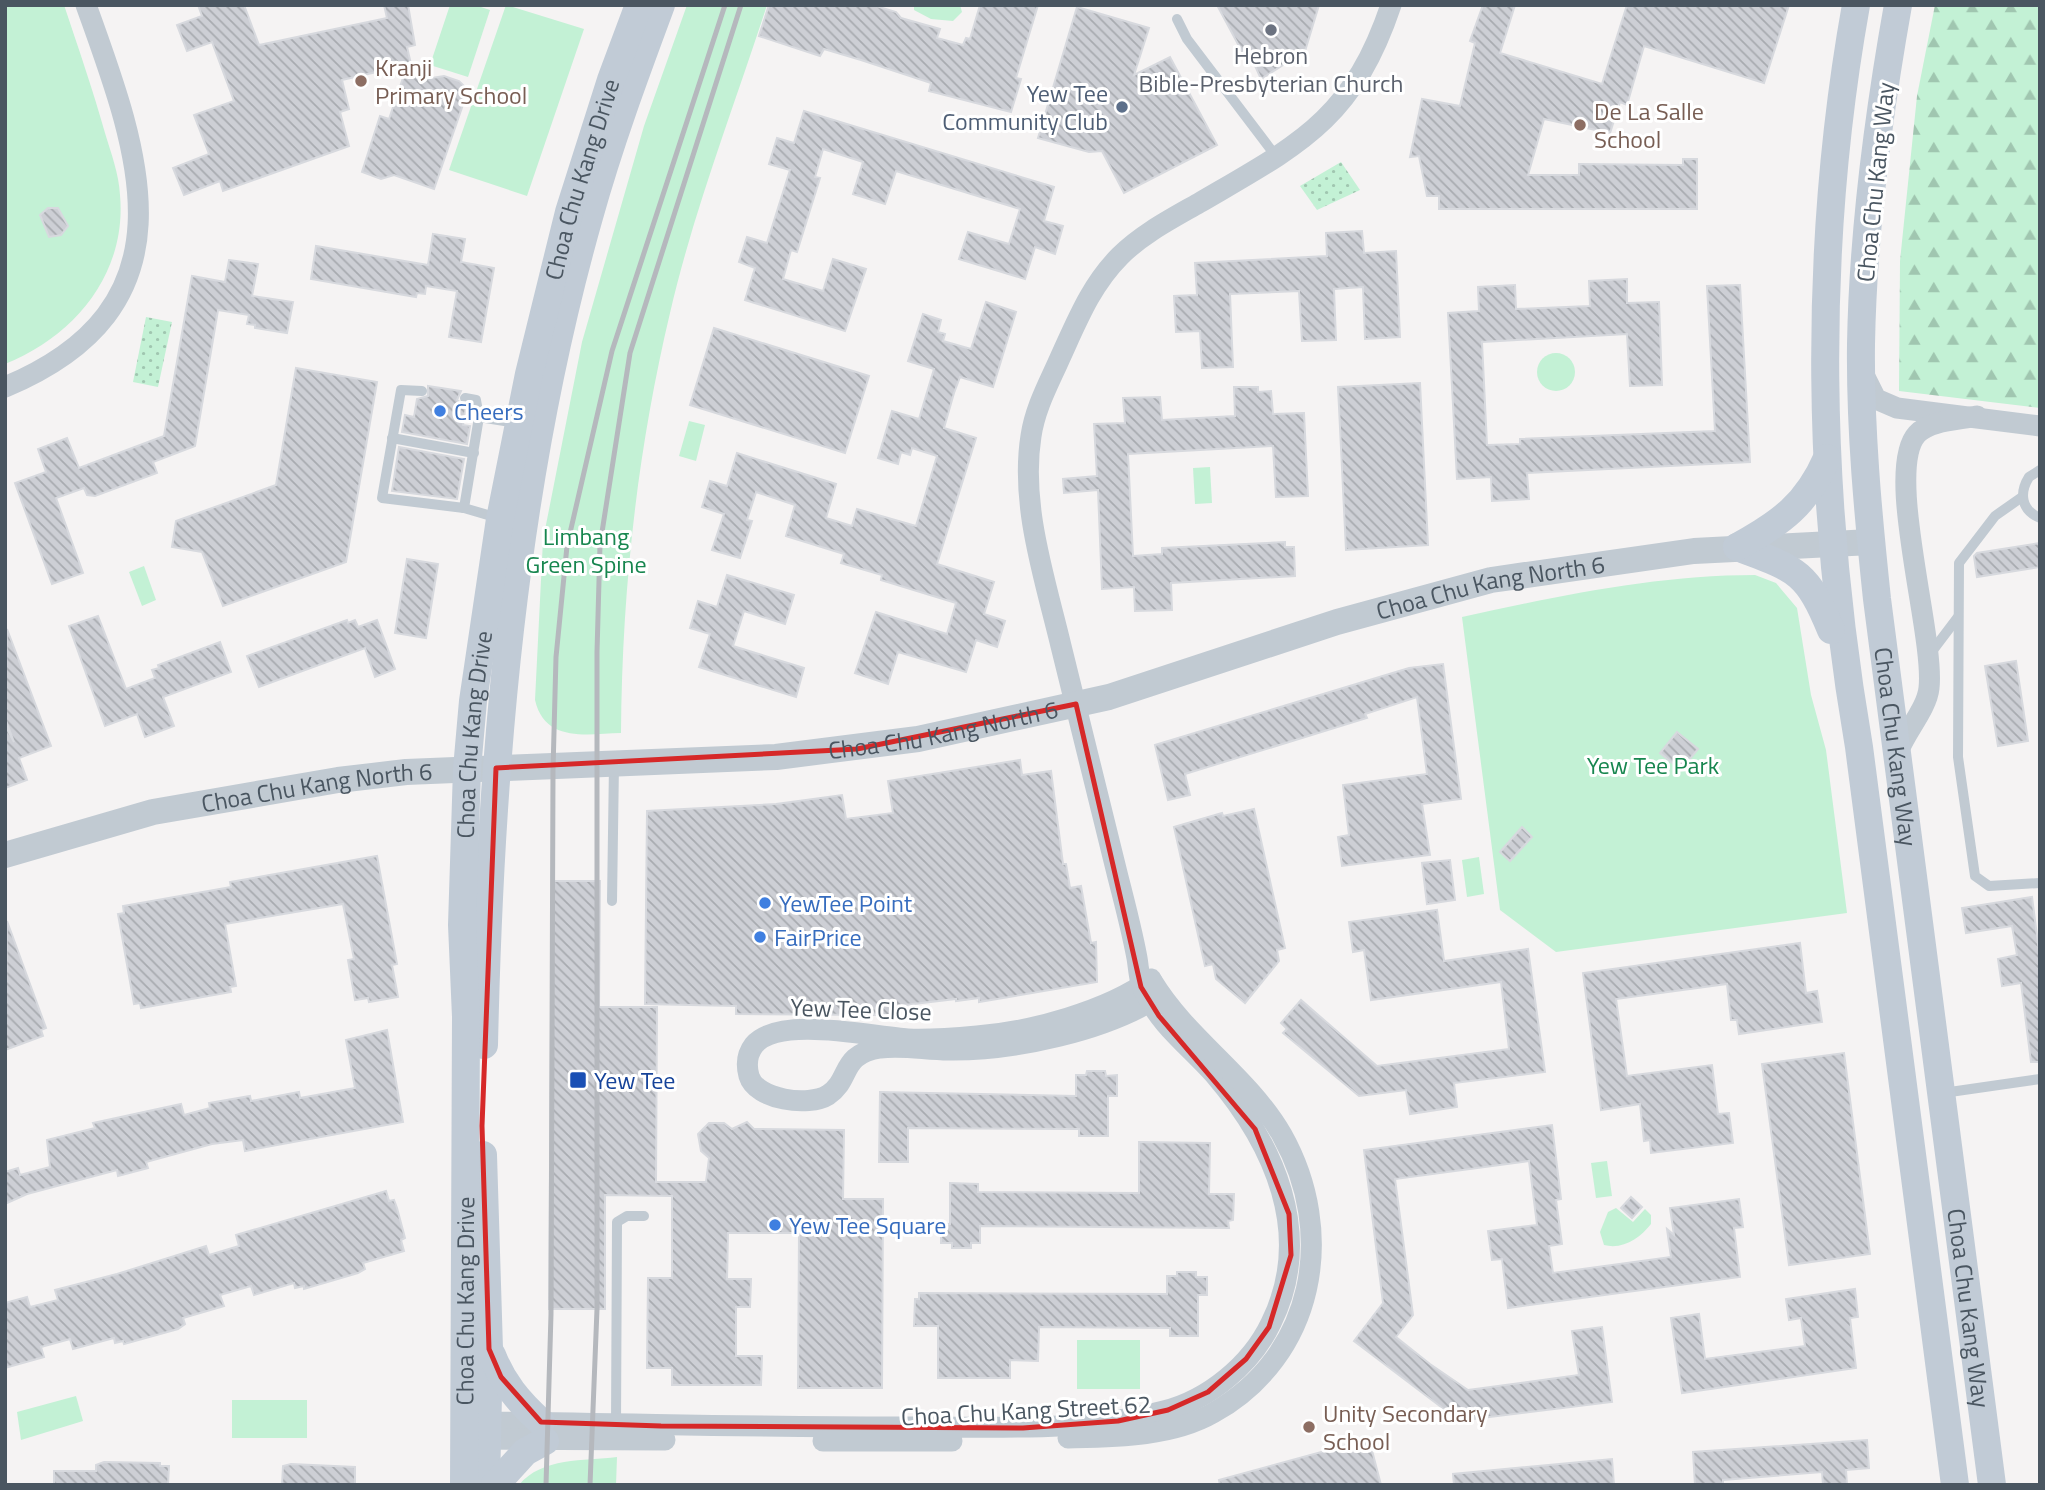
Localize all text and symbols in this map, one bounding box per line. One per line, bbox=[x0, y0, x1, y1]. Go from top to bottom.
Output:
marker: Hebron Bible-Presbyterian Church bbox=[1263, 22, 1279, 38]
place label: Hebron Bible-Presbyterian Church bbox=[1139, 37, 1403, 101]
place label: Kranji Primary School bbox=[375, 49, 527, 113]
marker: Kranji Primary School bbox=[353, 73, 369, 89]
street label: Choa Chu Kang Drive bbox=[535, 74, 628, 284]
place label: Yew Tee Community Club bbox=[942, 75, 1108, 139]
street label: Choa Chu Kang Way bbox=[1847, 80, 1903, 284]
place label: De La Salle School bbox=[1594, 93, 1704, 157]
marker: Yew Tee Community Club bbox=[1114, 99, 1130, 115]
marker: De La Salle School bbox=[1572, 117, 1588, 133]
place label: Cheers bbox=[454, 393, 524, 429]
marker: Cheers bbox=[432, 403, 448, 419]
park label: Limbang Green Spine bbox=[525, 518, 647, 582]
street label: Choa Chu Kang North 6 bbox=[1372, 546, 1607, 629]
street label: Choa Chu Kang Drive bbox=[447, 628, 501, 839]
street label: Choa Chu Kang Way bbox=[1865, 645, 1927, 849]
street label: Choa Chu Kang North 6 bbox=[826, 691, 1061, 768]
park label: Yew Tee Park bbox=[1587, 747, 1720, 783]
street label: Choa Chu Kang North 6 bbox=[198, 753, 433, 821]
place label: YewTee Point bbox=[779, 885, 913, 921]
marker: YewTee Point bbox=[757, 895, 773, 911]
place label: FairPrice bbox=[774, 919, 862, 955]
marker: FairPrice bbox=[752, 929, 768, 945]
street label: Yew Tee Close bbox=[790, 989, 932, 1029]
place label: Yew Tee bbox=[594, 1062, 675, 1098]
marker: Yew Tee bbox=[568, 1070, 588, 1090]
street label: Choa Chu Kang Drive bbox=[446, 1197, 483, 1405]
street label: Choa Chu Kang Way bbox=[1938, 1206, 2000, 1410]
place label: Yew Tee Square bbox=[789, 1207, 946, 1243]
marker: Yew Tee Square bbox=[767, 1217, 783, 1233]
street label: Choa Chu Kang Street 62 bbox=[900, 1385, 1152, 1435]
place label: Unity Secondary School bbox=[1323, 1395, 1488, 1459]
marker: Unity Secondary School bbox=[1301, 1419, 1317, 1435]

